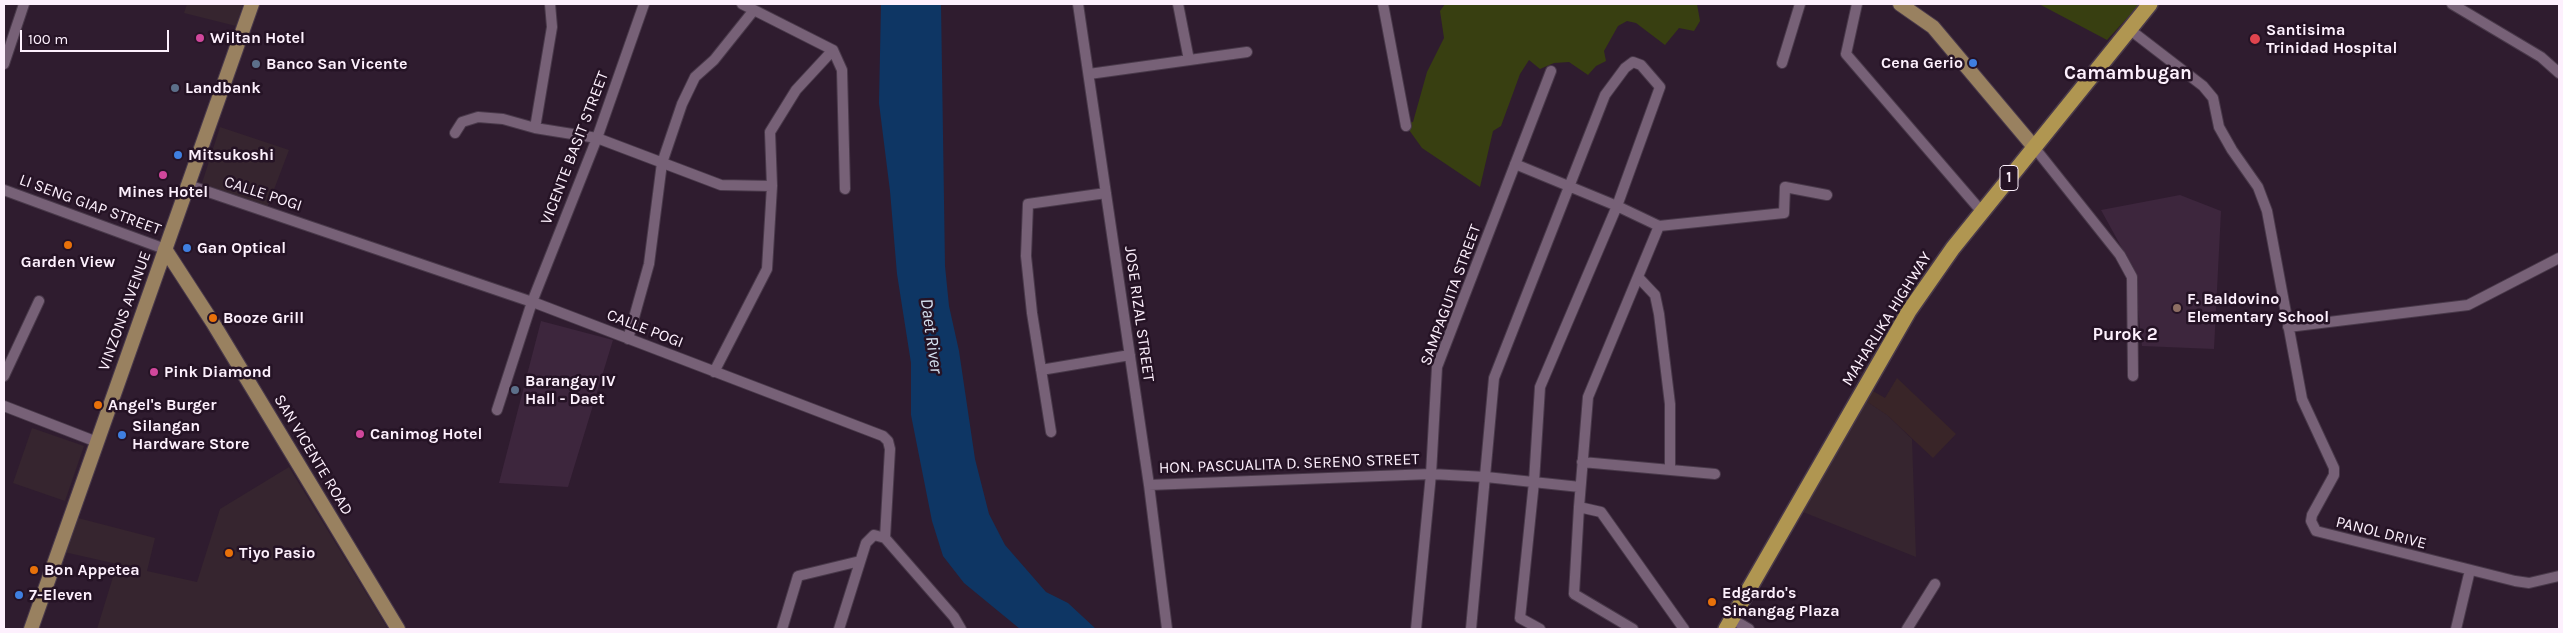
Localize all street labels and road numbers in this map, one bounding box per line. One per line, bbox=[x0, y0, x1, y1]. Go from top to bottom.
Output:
street label: VICENTE BASIT STREET bbox=[537, 69, 613, 227]
road number: 1 bbox=[2000, 166, 2018, 190]
street label: LI SENG GIAP STREET bbox=[16, 170, 164, 240]
street label: CALLE POGI bbox=[222, 172, 304, 216]
street label: SAMPAGUITA STREET bbox=[1417, 222, 1485, 368]
street label: JOSE RIZAL STREET bbox=[1120, 245, 1158, 383]
street label: MAHARLIKA HIGHWAY bbox=[1838, 248, 1936, 390]
street label: VINZONS AVENUE bbox=[94, 249, 156, 373]
street label: CALLE POGI bbox=[604, 306, 686, 352]
street label: SAN VICENTE ROAD bbox=[269, 391, 357, 519]
street label: HON. PASCUALITA D. SERENO STREET bbox=[1158, 450, 1420, 478]
street label: PANOL DRIVE bbox=[2334, 512, 2428, 554]

